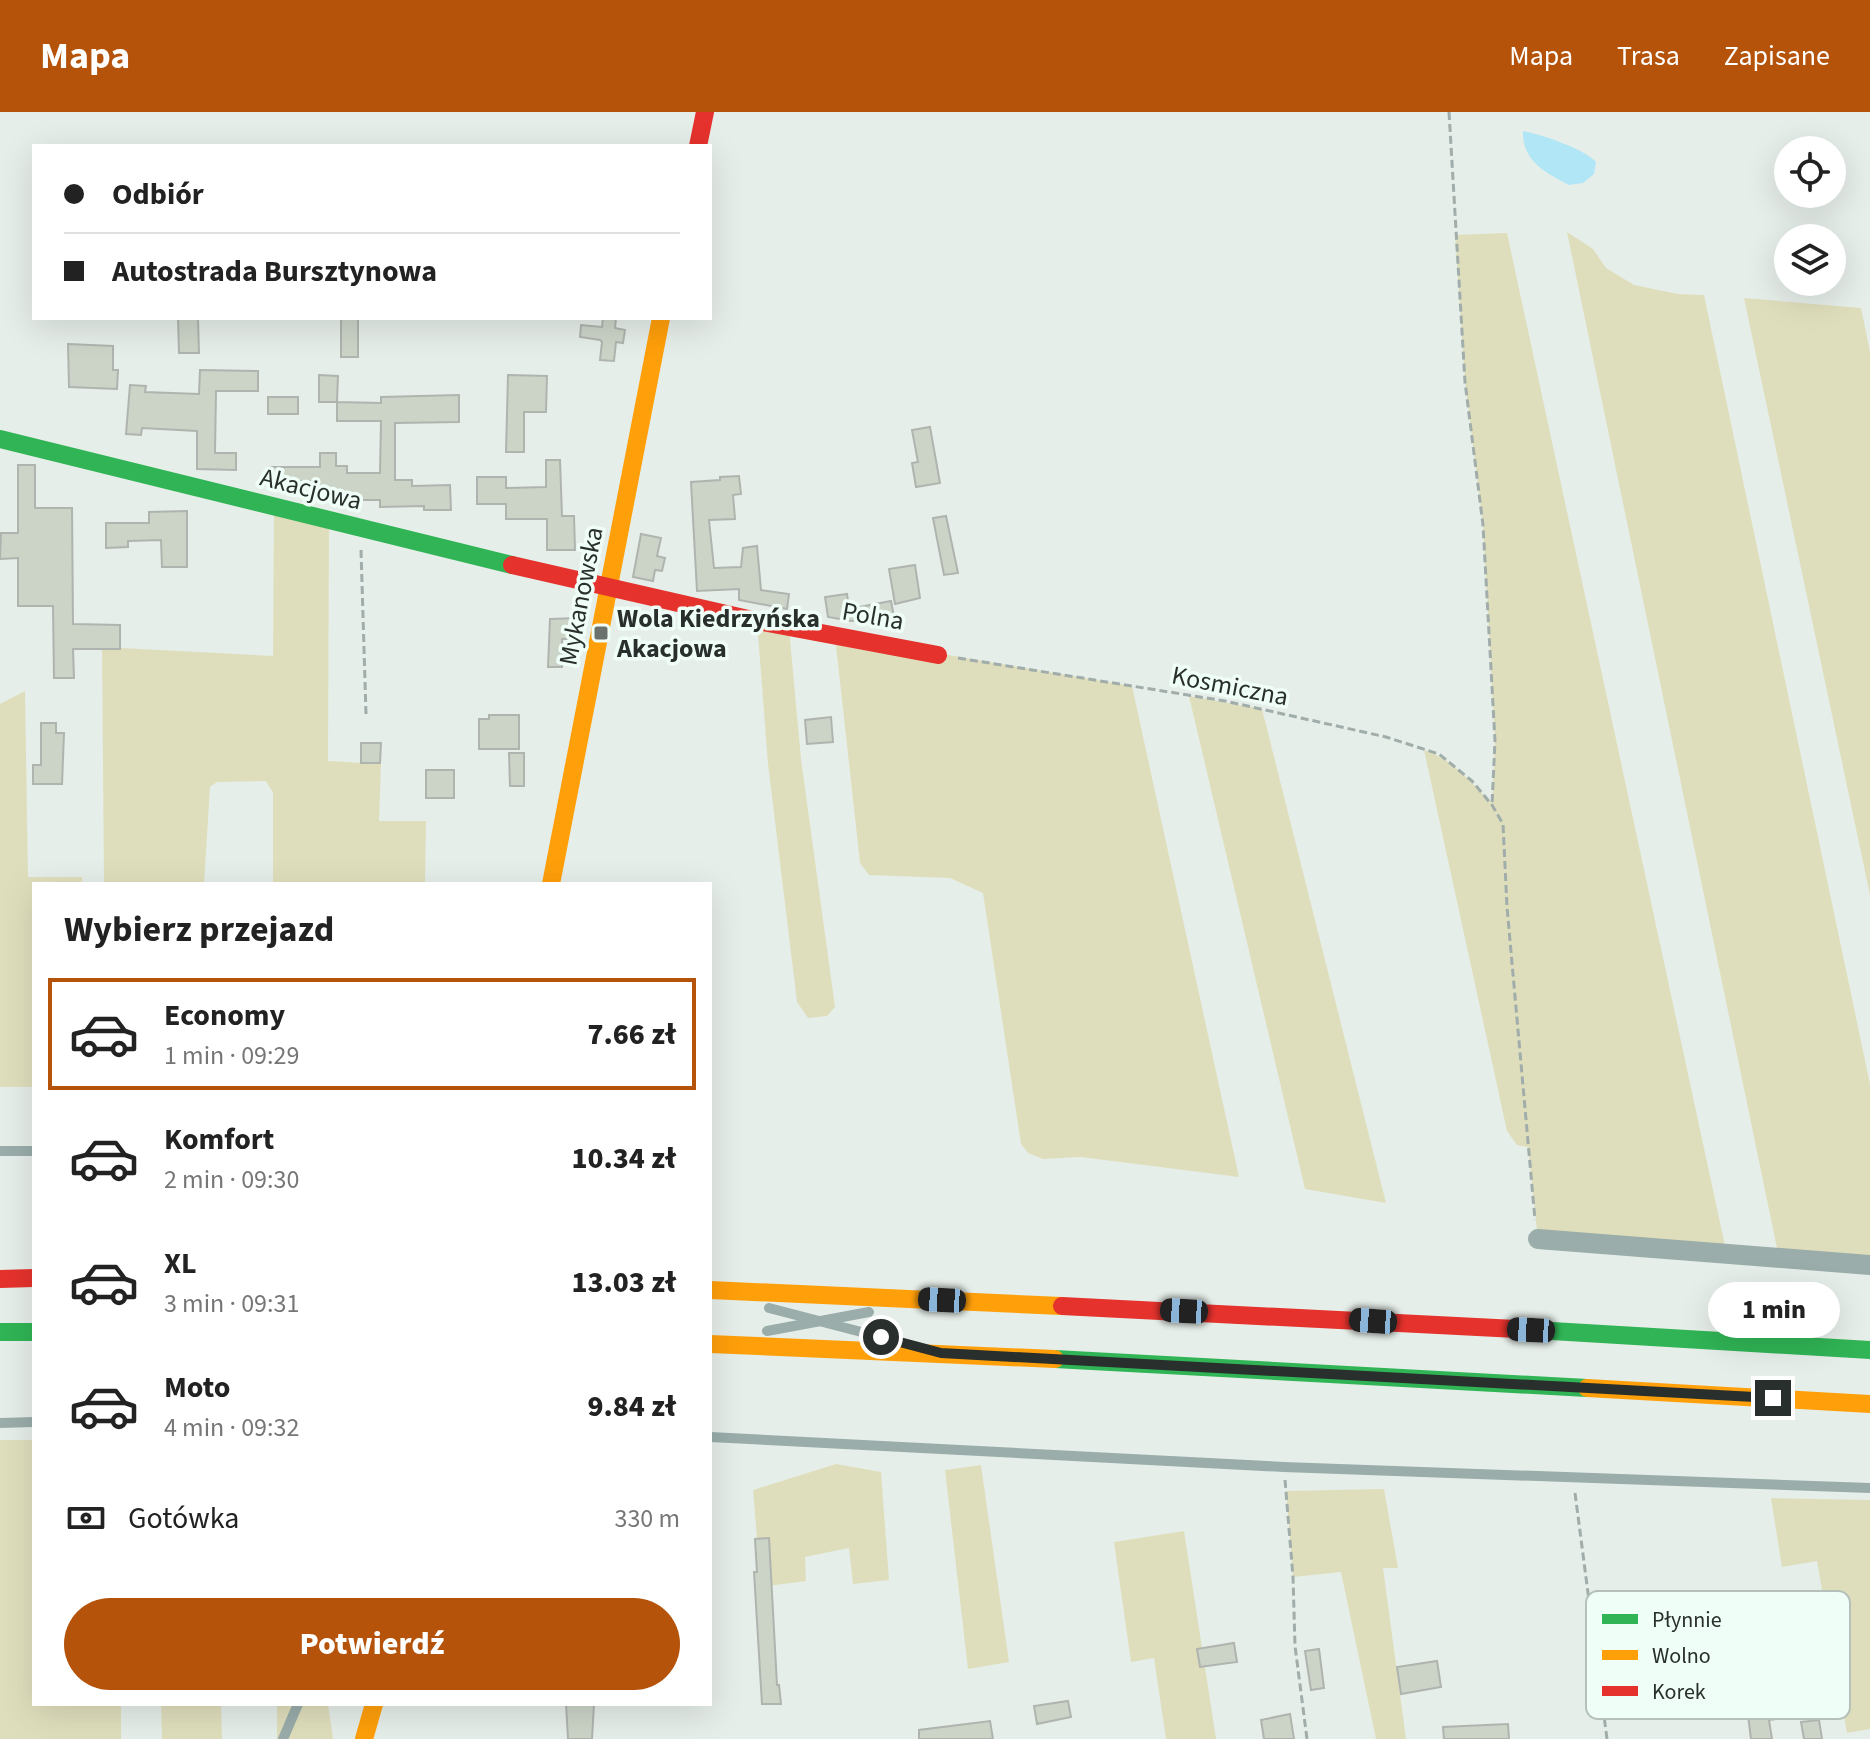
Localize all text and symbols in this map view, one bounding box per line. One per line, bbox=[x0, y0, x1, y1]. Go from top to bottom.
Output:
text: Mapa bbox=[40, 29, 130, 83]
text: Mapa bbox=[1509, 36, 1573, 76]
text: Trasa bbox=[1617, 36, 1680, 76]
text: Zapisane bbox=[1724, 36, 1830, 76]
map controls bbox=[1774, 136, 1846, 296]
button: locate bbox=[1774, 136, 1846, 208]
text: Odbiór bbox=[112, 173, 204, 216]
button: layers bbox=[1774, 224, 1846, 296]
text: Autostrada Bursztynowa bbox=[112, 250, 437, 293]
street label: Akacjowa bbox=[256, 459, 366, 519]
street label: Mykanowska bbox=[549, 524, 613, 668]
street label: Polna bbox=[839, 592, 907, 640]
place label: Wola Kiedrzyńska Akacjowa bbox=[616, 600, 820, 667]
marker: Wola Kiedrzyńska Akacjowa bbox=[592, 624, 610, 642]
street label: Kosmiczna bbox=[1169, 657, 1291, 715]
text: Wybierz przejazd bbox=[64, 904, 334, 955]
text: Economy bbox=[164, 994, 285, 1037]
icon: car bbox=[68, 998, 140, 1070]
text: 7.66 zł bbox=[588, 1013, 676, 1056]
text: 1 min · 09:29 bbox=[164, 1037, 299, 1074]
text: Komfort bbox=[164, 1118, 274, 1161]
icon: car bbox=[68, 1122, 140, 1194]
text: 10.34 zł bbox=[572, 1137, 676, 1180]
text: 2 min · 09:30 bbox=[164, 1161, 299, 1198]
text: XL bbox=[164, 1242, 197, 1285]
icon: car bbox=[68, 1246, 140, 1318]
text: 13.03 zł bbox=[572, 1261, 676, 1304]
callout: 1 min bbox=[1707, 1282, 1839, 1338]
text: 3 min · 09:31 bbox=[164, 1285, 299, 1322]
car bbox=[917, 1287, 967, 1313]
text: 1 min bbox=[1742, 1291, 1806, 1328]
car bbox=[1159, 1298, 1209, 1324]
car bbox=[1348, 1307, 1398, 1335]
car bbox=[1506, 1317, 1556, 1343]
route start bbox=[863, 1319, 899, 1355]
text: Moto bbox=[164, 1366, 230, 1409]
icon: car bbox=[68, 1370, 140, 1442]
route end bbox=[1755, 1380, 1791, 1416]
text: 9.84 zł bbox=[588, 1385, 676, 1428]
text: 4 min · 09:32 bbox=[164, 1409, 299, 1446]
icon: cash bbox=[64, 1496, 108, 1540]
text: Gotówka bbox=[128, 1497, 239, 1540]
text: 330 m bbox=[614, 1500, 680, 1537]
legend bbox=[1586, 1591, 1850, 1719]
button: Potwierdź bbox=[64, 1598, 680, 1690]
text: Płynnie bbox=[1652, 1604, 1722, 1636]
text: Wolno bbox=[1652, 1640, 1711, 1672]
text: Korek bbox=[1652, 1676, 1706, 1708]

